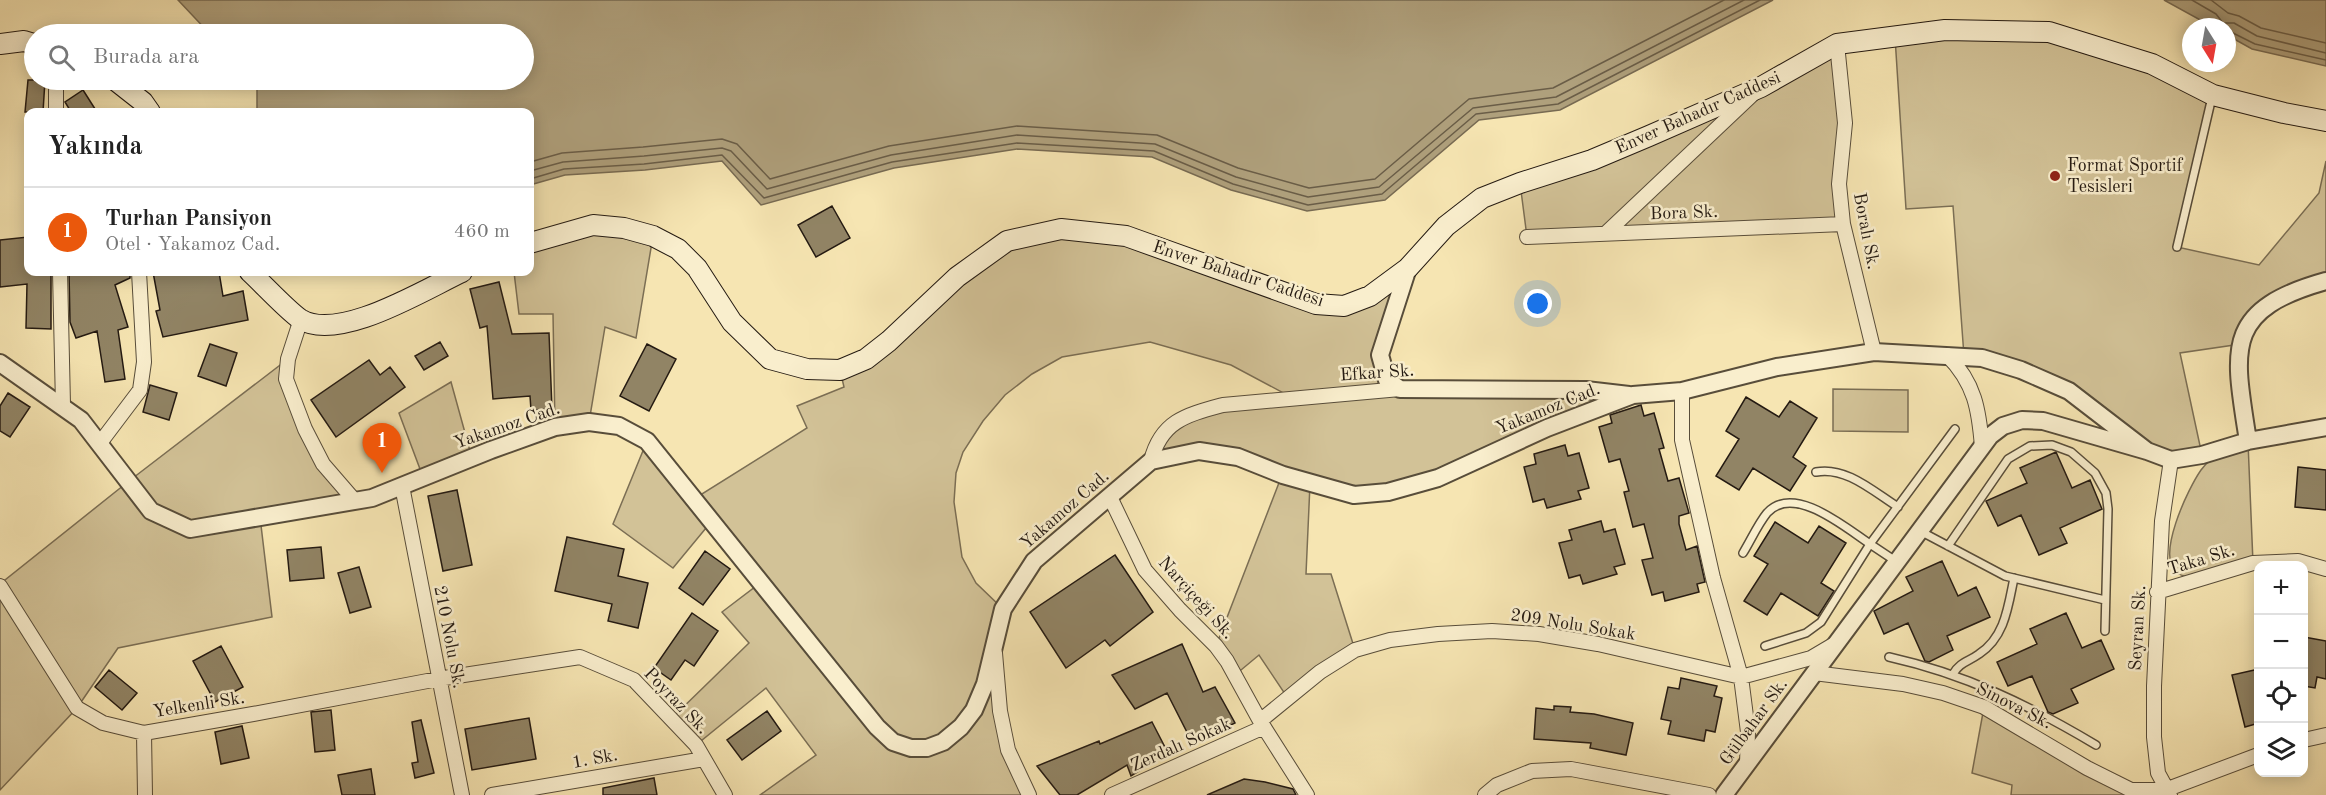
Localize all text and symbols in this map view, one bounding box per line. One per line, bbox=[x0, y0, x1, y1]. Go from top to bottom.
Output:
north arrow bbox=[2182, 18, 2236, 72]
search box bbox=[24, 24, 534, 90]
icon: search bbox=[45, 41, 78, 74]
text: Burada ara bbox=[93, 46, 199, 68]
street label: Enver Bahadır Caddesi bbox=[1613, 68, 1783, 158]
text: Yakında bbox=[48, 134, 143, 160]
place label: Format Sportif Tesisleri bbox=[2067, 157, 2184, 196]
marker: Format Sportif Tesisleri bbox=[2048, 169, 2062, 183]
street label: Boralı Sk. bbox=[1850, 191, 1882, 271]
street label: Bora Sk. bbox=[1650, 203, 1718, 223]
text: Turhan Pansiyon bbox=[105, 208, 272, 230]
text: 1 bbox=[62, 222, 73, 242]
text: 460 m bbox=[454, 222, 510, 242]
text: Otel · Yakamoz Cad. bbox=[105, 235, 280, 255]
street label: Enver Bahadır Caddesi bbox=[1150, 238, 1326, 310]
your location bbox=[1523, 289, 1552, 318]
street label: Efkar Sk. bbox=[1339, 361, 1415, 385]
street label: Yakamoz Cad. bbox=[1493, 380, 1603, 438]
street label: Yakamoz Cad. bbox=[452, 399, 562, 453]
pin: 1 bbox=[362, 424, 401, 473]
street label: Yakamoz Cad. bbox=[1017, 467, 1113, 553]
street label: Taka Sk. bbox=[2165, 541, 2237, 579]
street label: Narçiçeği Sk. bbox=[1154, 553, 1238, 643]
map controls bbox=[2254, 561, 2308, 777]
button: + bbox=[2254, 561, 2308, 615]
street label: 210 Nolu Sk. bbox=[430, 584, 468, 690]
street label: Seyran Sk. bbox=[2127, 585, 2149, 671]
street label: 209 Nolu Sokak bbox=[1509, 606, 1637, 644]
button: − bbox=[2254, 615, 2308, 669]
street label: Poyraz Sk. bbox=[640, 664, 712, 738]
button: locate bbox=[2254, 669, 2308, 723]
street label: Gülbahar Sk. bbox=[1717, 675, 1791, 769]
street label: Sinova Sk. bbox=[1973, 679, 2055, 733]
street label: Yelkenli Sk. bbox=[152, 689, 246, 721]
street label: Zerdalı Sokak bbox=[1128, 715, 1234, 775]
button: layers bbox=[2254, 723, 2308, 777]
street label: 1. Sk. bbox=[571, 746, 619, 772]

